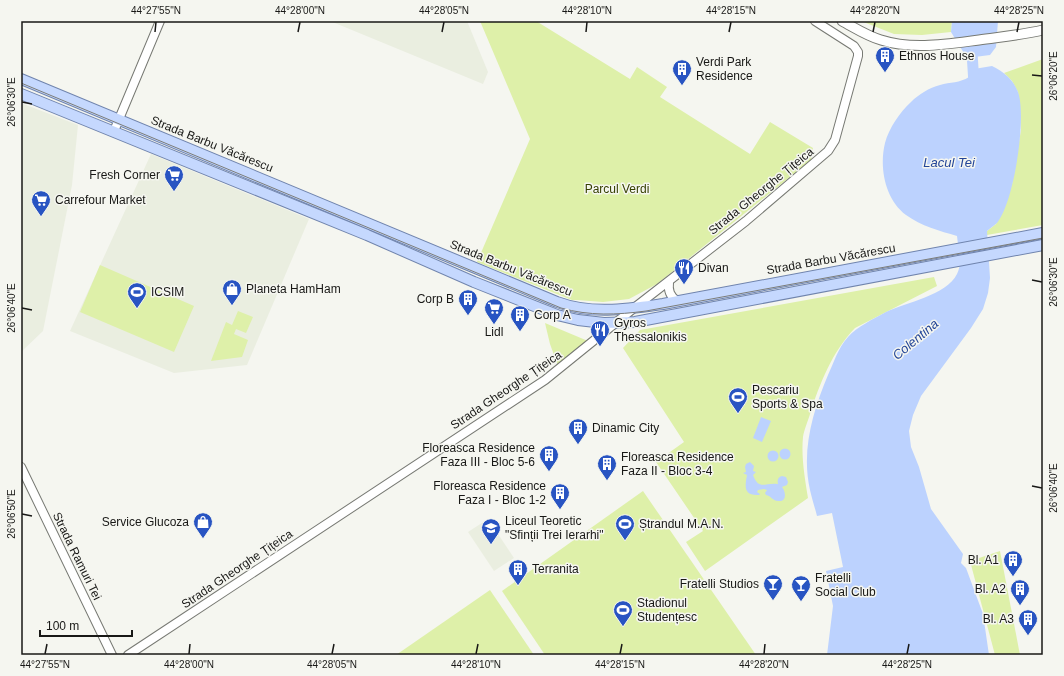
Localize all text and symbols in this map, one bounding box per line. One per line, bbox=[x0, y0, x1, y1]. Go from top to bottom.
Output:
text: 44°27'55"N bbox=[131, 5, 181, 16]
text: 44°28'00"N bbox=[275, 5, 325, 16]
text: 44°28'05"N bbox=[419, 5, 469, 16]
text: 44°28'10"N bbox=[562, 5, 612, 16]
text: 44°28'15"N bbox=[706, 5, 756, 16]
text: 44°28'20"N bbox=[850, 5, 900, 16]
text: 44°28'25"N bbox=[994, 5, 1044, 16]
building icon: Ethnos House bbox=[874, 45, 896, 73]
place label: Ethnos House bbox=[899, 49, 975, 63]
text: 26°06'20"E bbox=[1048, 51, 1059, 101]
place label: Verdi Park Residence bbox=[696, 55, 753, 83]
building icon: Verdi Park Residence bbox=[671, 58, 693, 86]
text: 26°06'30"E bbox=[6, 77, 17, 127]
street label: Strada Barbu Văcărescu bbox=[149, 113, 275, 175]
street label: Strada Gheorghe Țițeica bbox=[706, 144, 816, 238]
water label: Lacul Tei bbox=[923, 155, 976, 170]
supermarket icon: Fresh Corner bbox=[163, 164, 185, 192]
place label: Fresh Corner bbox=[89, 168, 160, 182]
park label: Parcul Verdi bbox=[585, 182, 649, 196]
supermarket icon: Carrefour Market bbox=[30, 189, 52, 217]
place label: Carrefour Market bbox=[55, 193, 146, 207]
street label: Strada Barbu Văcărescu bbox=[448, 237, 574, 299]
street label: Strada Barbu Văcărescu bbox=[765, 241, 897, 277]
restaurant icon: Divan bbox=[673, 257, 695, 285]
text: 26°06'30"E bbox=[1048, 257, 1059, 307]
place label: Divan bbox=[698, 261, 729, 275]
shop icon: Planeta HamHam bbox=[221, 278, 243, 306]
sports icon: ICSIM bbox=[126, 281, 148, 309]
place label: Planeta HamHam bbox=[246, 282, 341, 296]
text: 26°06'40"E bbox=[6, 283, 17, 333]
place label: ICSIM bbox=[151, 285, 184, 299]
building icon: Corp B bbox=[457, 288, 479, 316]
place label: Corp B bbox=[417, 292, 454, 306]
supermarket icon: Lidl bbox=[483, 297, 505, 325]
building icon: Corp A bbox=[509, 304, 531, 332]
place label: Corp A bbox=[534, 308, 571, 322]
place label: Gyros Thessalonikis bbox=[614, 316, 687, 344]
water label: Colentina bbox=[889, 316, 941, 363]
restaurant icon: Gyros Thessalonikis bbox=[589, 319, 611, 347]
place label: Lidl bbox=[485, 325, 503, 339]
street label: Strada Gheorghe Țițeica bbox=[448, 347, 564, 432]
place label: Pescariu Sports & Spa bbox=[752, 383, 823, 411]
sports icon: Pescariu Sports & Spa bbox=[727, 386, 749, 414]
building icon: Dinamic City bbox=[567, 417, 589, 445]
place label: Dinamic City bbox=[592, 421, 659, 435]
place label: Floreasca Residence Faza III - Bloc 5-6 bbox=[422, 441, 535, 469]
building icon: Floreasca Residence Faza III - Bloc 5-6 bbox=[538, 444, 560, 472]
place label: Floreasca Residence Faza II - Bloc 3-4 bbox=[621, 450, 734, 478]
building icon: Floreasca Residence Faza II - Bloc 3-4 bbox=[596, 453, 618, 481]
text: 26°06'40"E bbox=[1048, 463, 1059, 513]
place label: Floreasca Residence Faza I - Bloc 1-2 bbox=[433, 479, 546, 507]
building icon: Floreasca Residence Faza I - Bloc 1-2 bbox=[549, 482, 571, 510]
text: 26°06'50"E bbox=[6, 489, 17, 539]
street label: Strada Ramuri Tei bbox=[50, 510, 104, 602]
shop icon: Service Glucoza bbox=[192, 511, 214, 539]
sports icon: Ștrandul M.A.N. bbox=[614, 513, 636, 541]
place label: Liceul Teoretic "Sfinții Trei Ierarhi" bbox=[505, 514, 604, 542]
place label: Service Glucoza bbox=[102, 515, 189, 529]
school or university icon: Liceul Teoretic "Sfinții Trei Ierarhi" bbox=[480, 517, 502, 545]
place label: Ștrandul M.A.N. bbox=[639, 517, 724, 531]
street label: Strada Gheorghe Țițeica bbox=[179, 526, 295, 611]
building icon: Bl. A1 bbox=[1002, 549, 1024, 577]
place label: Bl. A1 bbox=[968, 553, 999, 567]
building icon: Terranita bbox=[507, 558, 529, 586]
place label: Terranita bbox=[532, 562, 579, 576]
place label: Fratelli Social Club bbox=[815, 571, 876, 599]
bar icon: Fratelli Studios bbox=[762, 573, 784, 601]
bar icon: Fratelli Social Club bbox=[790, 574, 812, 602]
place label: Fratelli Studios bbox=[680, 577, 759, 591]
building icon: Bl. A2 bbox=[1009, 578, 1031, 606]
place label: Bl. A2 bbox=[975, 582, 1006, 596]
place label: Stadionul Studențesc bbox=[637, 596, 697, 624]
sports icon: Stadionul Studențesc bbox=[612, 599, 634, 627]
building icon: Bl. A3 bbox=[1017, 608, 1039, 636]
scale bar bbox=[40, 612, 132, 638]
place label: Bl. A3 bbox=[983, 612, 1014, 626]
text: 100 m bbox=[46, 619, 79, 633]
text: 44°27'55"N bbox=[20, 659, 70, 670]
text: 44°28'00"N bbox=[164, 659, 214, 670]
text: 44°28'05"N bbox=[307, 659, 357, 670]
text: 44°28'10"N bbox=[451, 659, 501, 670]
text: 44°28'15"N bbox=[595, 659, 645, 670]
text: 44°28'20"N bbox=[739, 659, 789, 670]
text: 44°28'25"N bbox=[882, 659, 932, 670]

